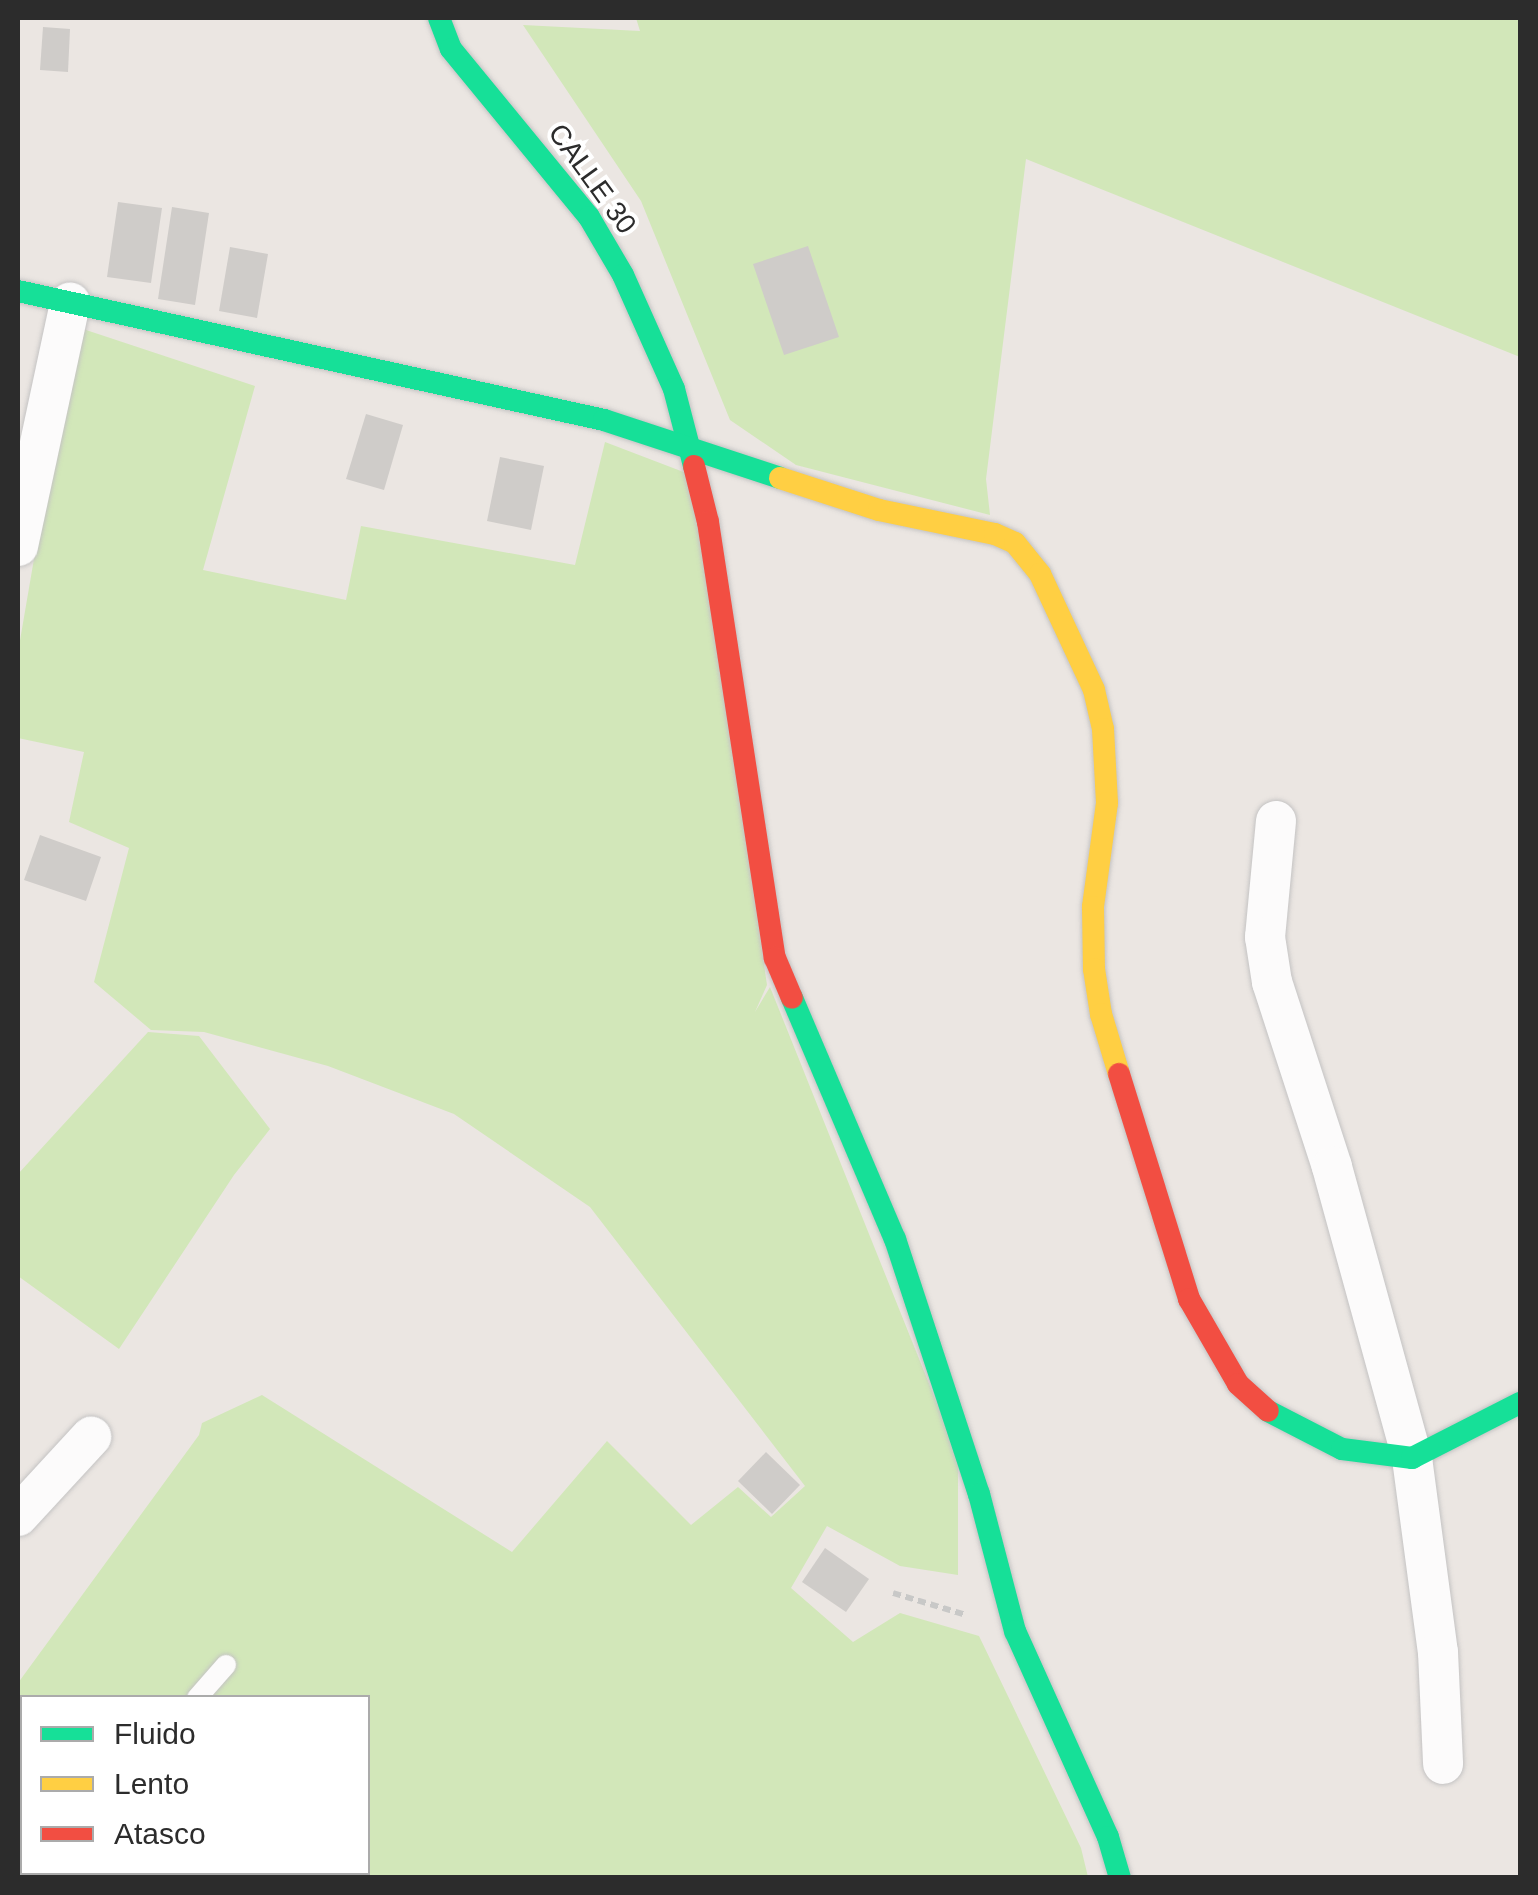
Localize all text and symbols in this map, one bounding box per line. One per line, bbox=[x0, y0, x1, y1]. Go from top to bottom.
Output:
street label: CALLE 30 bbox=[541, 117, 643, 241]
legend bbox=[20, 1695, 370, 1875]
text: Fluido bbox=[114, 1717, 196, 1750]
text: Lento bbox=[114, 1767, 189, 1800]
text: Atasco bbox=[114, 1817, 206, 1850]

